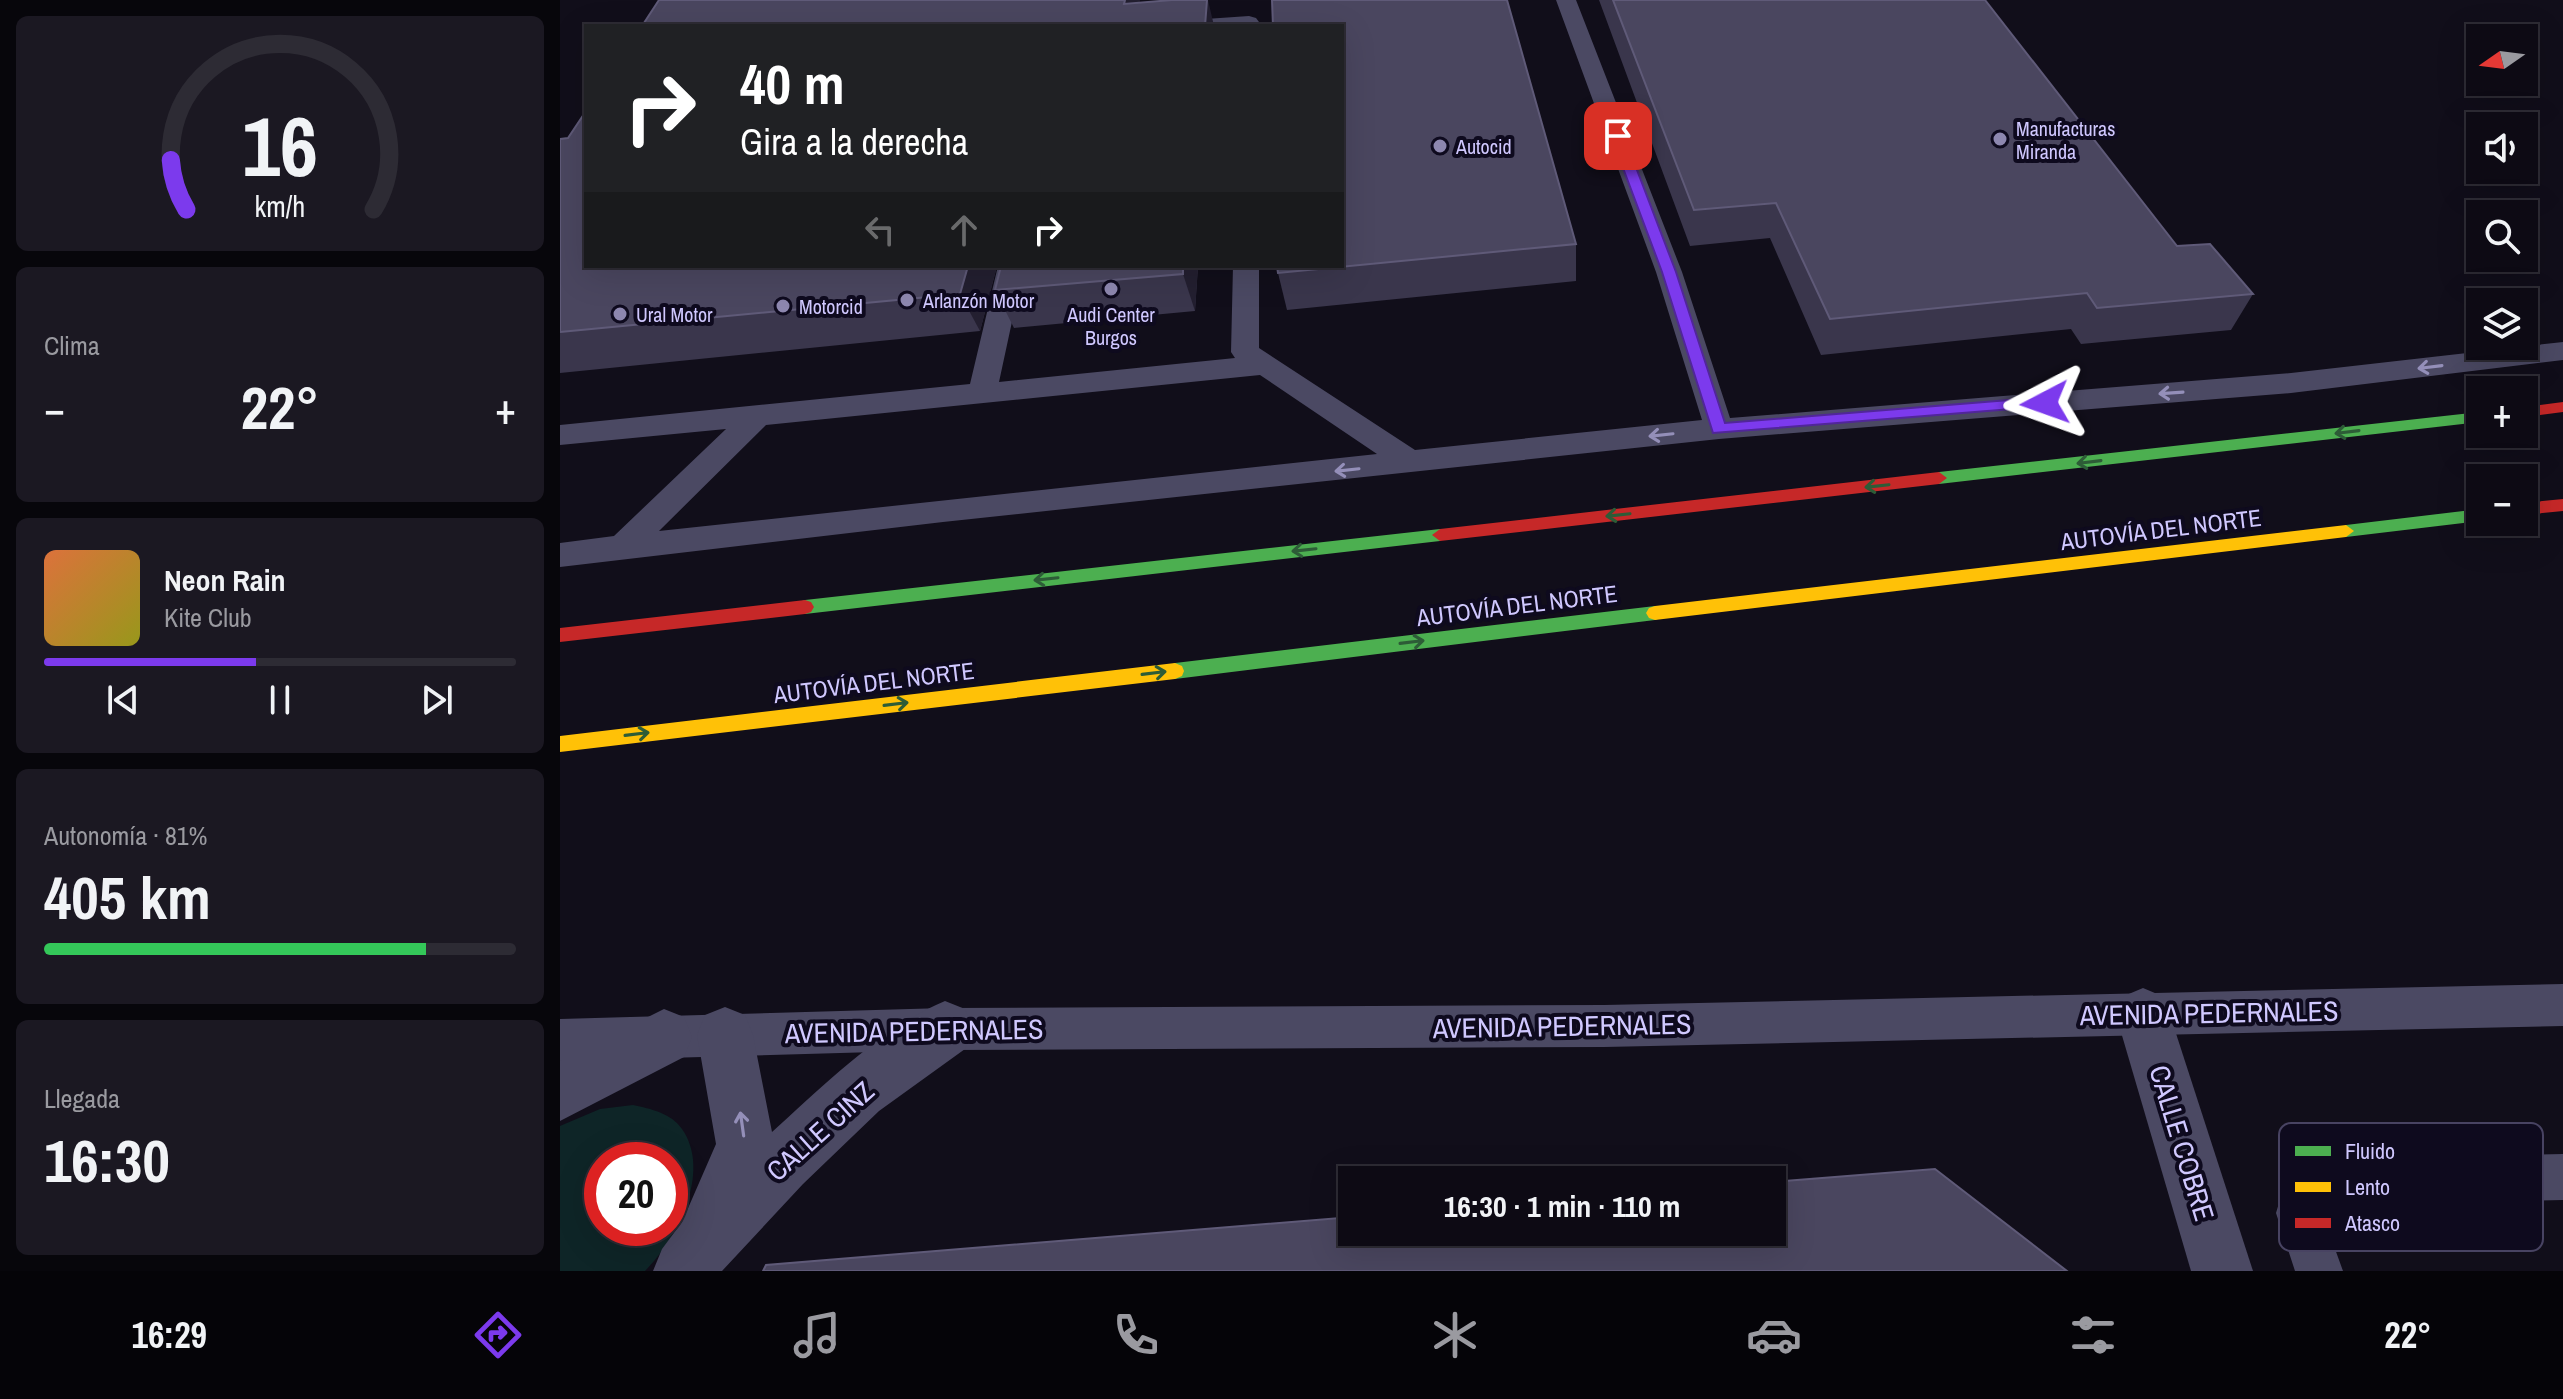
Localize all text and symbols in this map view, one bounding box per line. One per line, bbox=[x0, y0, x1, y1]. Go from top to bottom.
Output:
north arrow bbox=[2466, 24, 2538, 96]
map controls bbox=[2466, 24, 2538, 536]
text: 40 m bbox=[740, 46, 845, 121]
icon: right bbox=[608, 56, 712, 160]
text: 16 bbox=[242, 89, 318, 201]
pin bbox=[1584, 102, 1652, 170]
button: sound bbox=[2466, 112, 2538, 184]
icon: arrive bbox=[1596, 114, 1640, 158]
place label: Manufacturas Miranda bbox=[2016, 115, 2115, 165]
text: Gira a la derecha bbox=[740, 118, 968, 166]
marker: Manufacturas Miranda bbox=[1991, 130, 2009, 148]
place label: Autocid bbox=[1455, 133, 1512, 160]
marker: Autocid bbox=[1431, 137, 1449, 155]
text: km/h bbox=[255, 187, 305, 226]
button: search bbox=[2466, 200, 2538, 272]
icon: left bbox=[858, 208, 902, 252]
icon: ahead bbox=[942, 208, 986, 252]
icon: right bbox=[1026, 208, 1070, 252]
marker: Audi Center Burgos bbox=[1102, 280, 1120, 298]
place label: Arlanzón Motor bbox=[922, 287, 1035, 314]
button: layers bbox=[2466, 288, 2538, 360]
marker: Arlanzón Motor bbox=[898, 291, 916, 309]
place label: Motorcid bbox=[799, 293, 863, 320]
marker: Motorcid bbox=[774, 297, 792, 315]
place label: Ural Motor bbox=[636, 301, 713, 328]
place label: Audi Center Burgos bbox=[1066, 301, 1155, 351]
marker: Ural Motor bbox=[611, 305, 629, 323]
text: Clima bbox=[44, 328, 100, 363]
one-way arrow bbox=[2417, 359, 2444, 374]
position arrow bbox=[2003, 361, 2087, 445]
text: 22° bbox=[241, 367, 319, 448]
button: + bbox=[2466, 376, 2538, 448]
text: − bbox=[44, 378, 65, 438]
text: + bbox=[495, 378, 516, 438]
one-way arrow bbox=[2158, 386, 2185, 401]
one-way arrow bbox=[2335, 425, 2360, 440]
one-way arrow bbox=[1648, 428, 1675, 443]
one-way arrow bbox=[2076, 454, 2102, 469]
one-way arrow bbox=[1334, 462, 1361, 477]
button: − bbox=[2466, 464, 2538, 536]
one-way arrow bbox=[1864, 478, 1891, 493]
street label: AUTOVÍA DEL NORTE bbox=[2058, 501, 2263, 557]
one-way arrow bbox=[1606, 507, 1632, 522]
one-way arrow bbox=[1292, 543, 1318, 558]
text: Neon Rain bbox=[164, 560, 286, 600]
one-way arrow bbox=[1033, 572, 1060, 587]
street label: AUTOVÍA DEL NORTE bbox=[1414, 577, 1619, 633]
text: Kite Club bbox=[164, 600, 252, 635]
one-way arrow bbox=[1399, 634, 1424, 649]
street label: AUTOVÍA DEL NORTE bbox=[771, 654, 976, 710]
one-way arrow bbox=[1140, 665, 1167, 680]
icon: previous bbox=[101, 678, 145, 722]
icon: pause bbox=[258, 678, 302, 722]
icon: next bbox=[415, 678, 459, 722]
one-way arrow bbox=[882, 696, 909, 711]
one-way arrow bbox=[624, 727, 650, 742]
text: Autonomía · 81% bbox=[44, 818, 208, 853]
text: 405 km bbox=[44, 857, 211, 938]
street label: AVENIDA PEDERNALES bbox=[2078, 992, 2339, 1034]
street label: AVENIDA PEDERNALES bbox=[1431, 1005, 1692, 1047]
street label: AVENIDA PEDERNALES bbox=[783, 1010, 1044, 1052]
street label: CALLE COBRE bbox=[2140, 1061, 2224, 1225]
street label: CALLE CINZ bbox=[758, 1072, 882, 1190]
text: Llegada bbox=[44, 1081, 120, 1116]
one-way arrow bbox=[734, 1112, 749, 1137]
text: 16:30 bbox=[44, 1120, 170, 1201]
legend bbox=[2279, 1123, 2543, 1251]
text: Fluido bbox=[2345, 1136, 2395, 1166]
speed limit sign: 20 bbox=[584, 1142, 688, 1246]
text: Lento bbox=[2345, 1172, 2390, 1202]
text: 16:30 · 1 min · 110 m bbox=[1444, 1186, 1680, 1226]
text: Atasco bbox=[2344, 1208, 2400, 1238]
icon: directions bbox=[470, 1307, 526, 1363]
icon: music bbox=[789, 1307, 845, 1363]
icon: phone bbox=[1108, 1307, 1164, 1363]
icon: climate bbox=[1427, 1307, 1483, 1363]
icon: car bbox=[1746, 1307, 1802, 1363]
icon: filters bbox=[2065, 1307, 2121, 1363]
text: 16:29 bbox=[132, 1311, 207, 1359]
text: 22° bbox=[2384, 1311, 2431, 1359]

